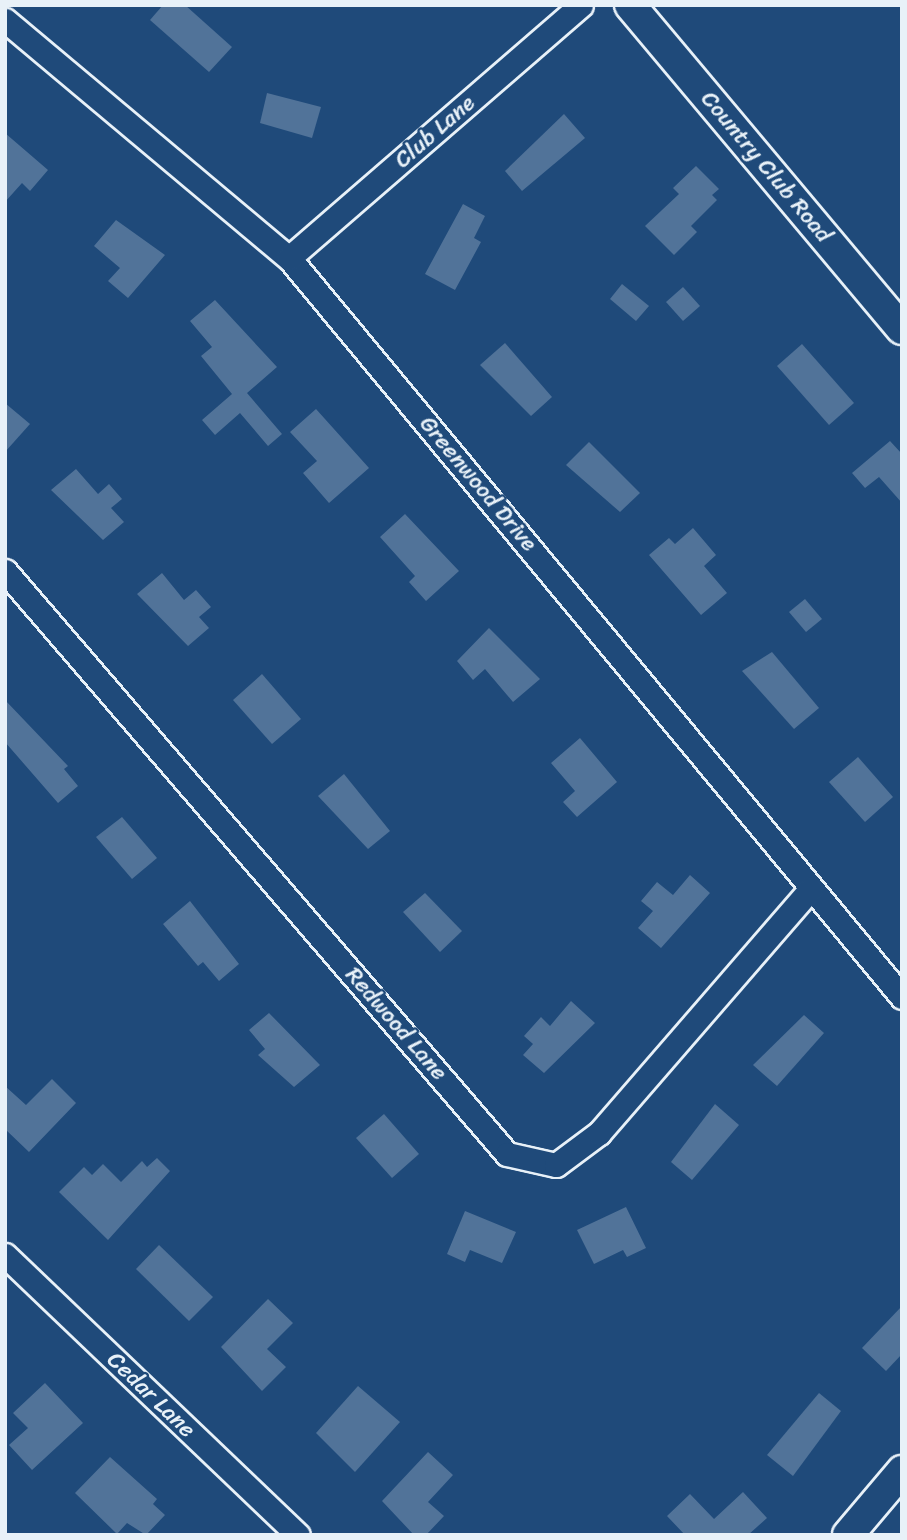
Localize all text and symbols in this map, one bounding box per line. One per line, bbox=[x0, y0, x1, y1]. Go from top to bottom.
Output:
street label: Country Club Road bbox=[695, 86, 837, 248]
street label: Club Lane bbox=[389, 89, 481, 175]
street label: Greenwood Drive bbox=[413, 410, 543, 558]
street label: Redwood Lane bbox=[339, 962, 453, 1086]
street label: Cedar Lane bbox=[101, 1346, 201, 1444]

